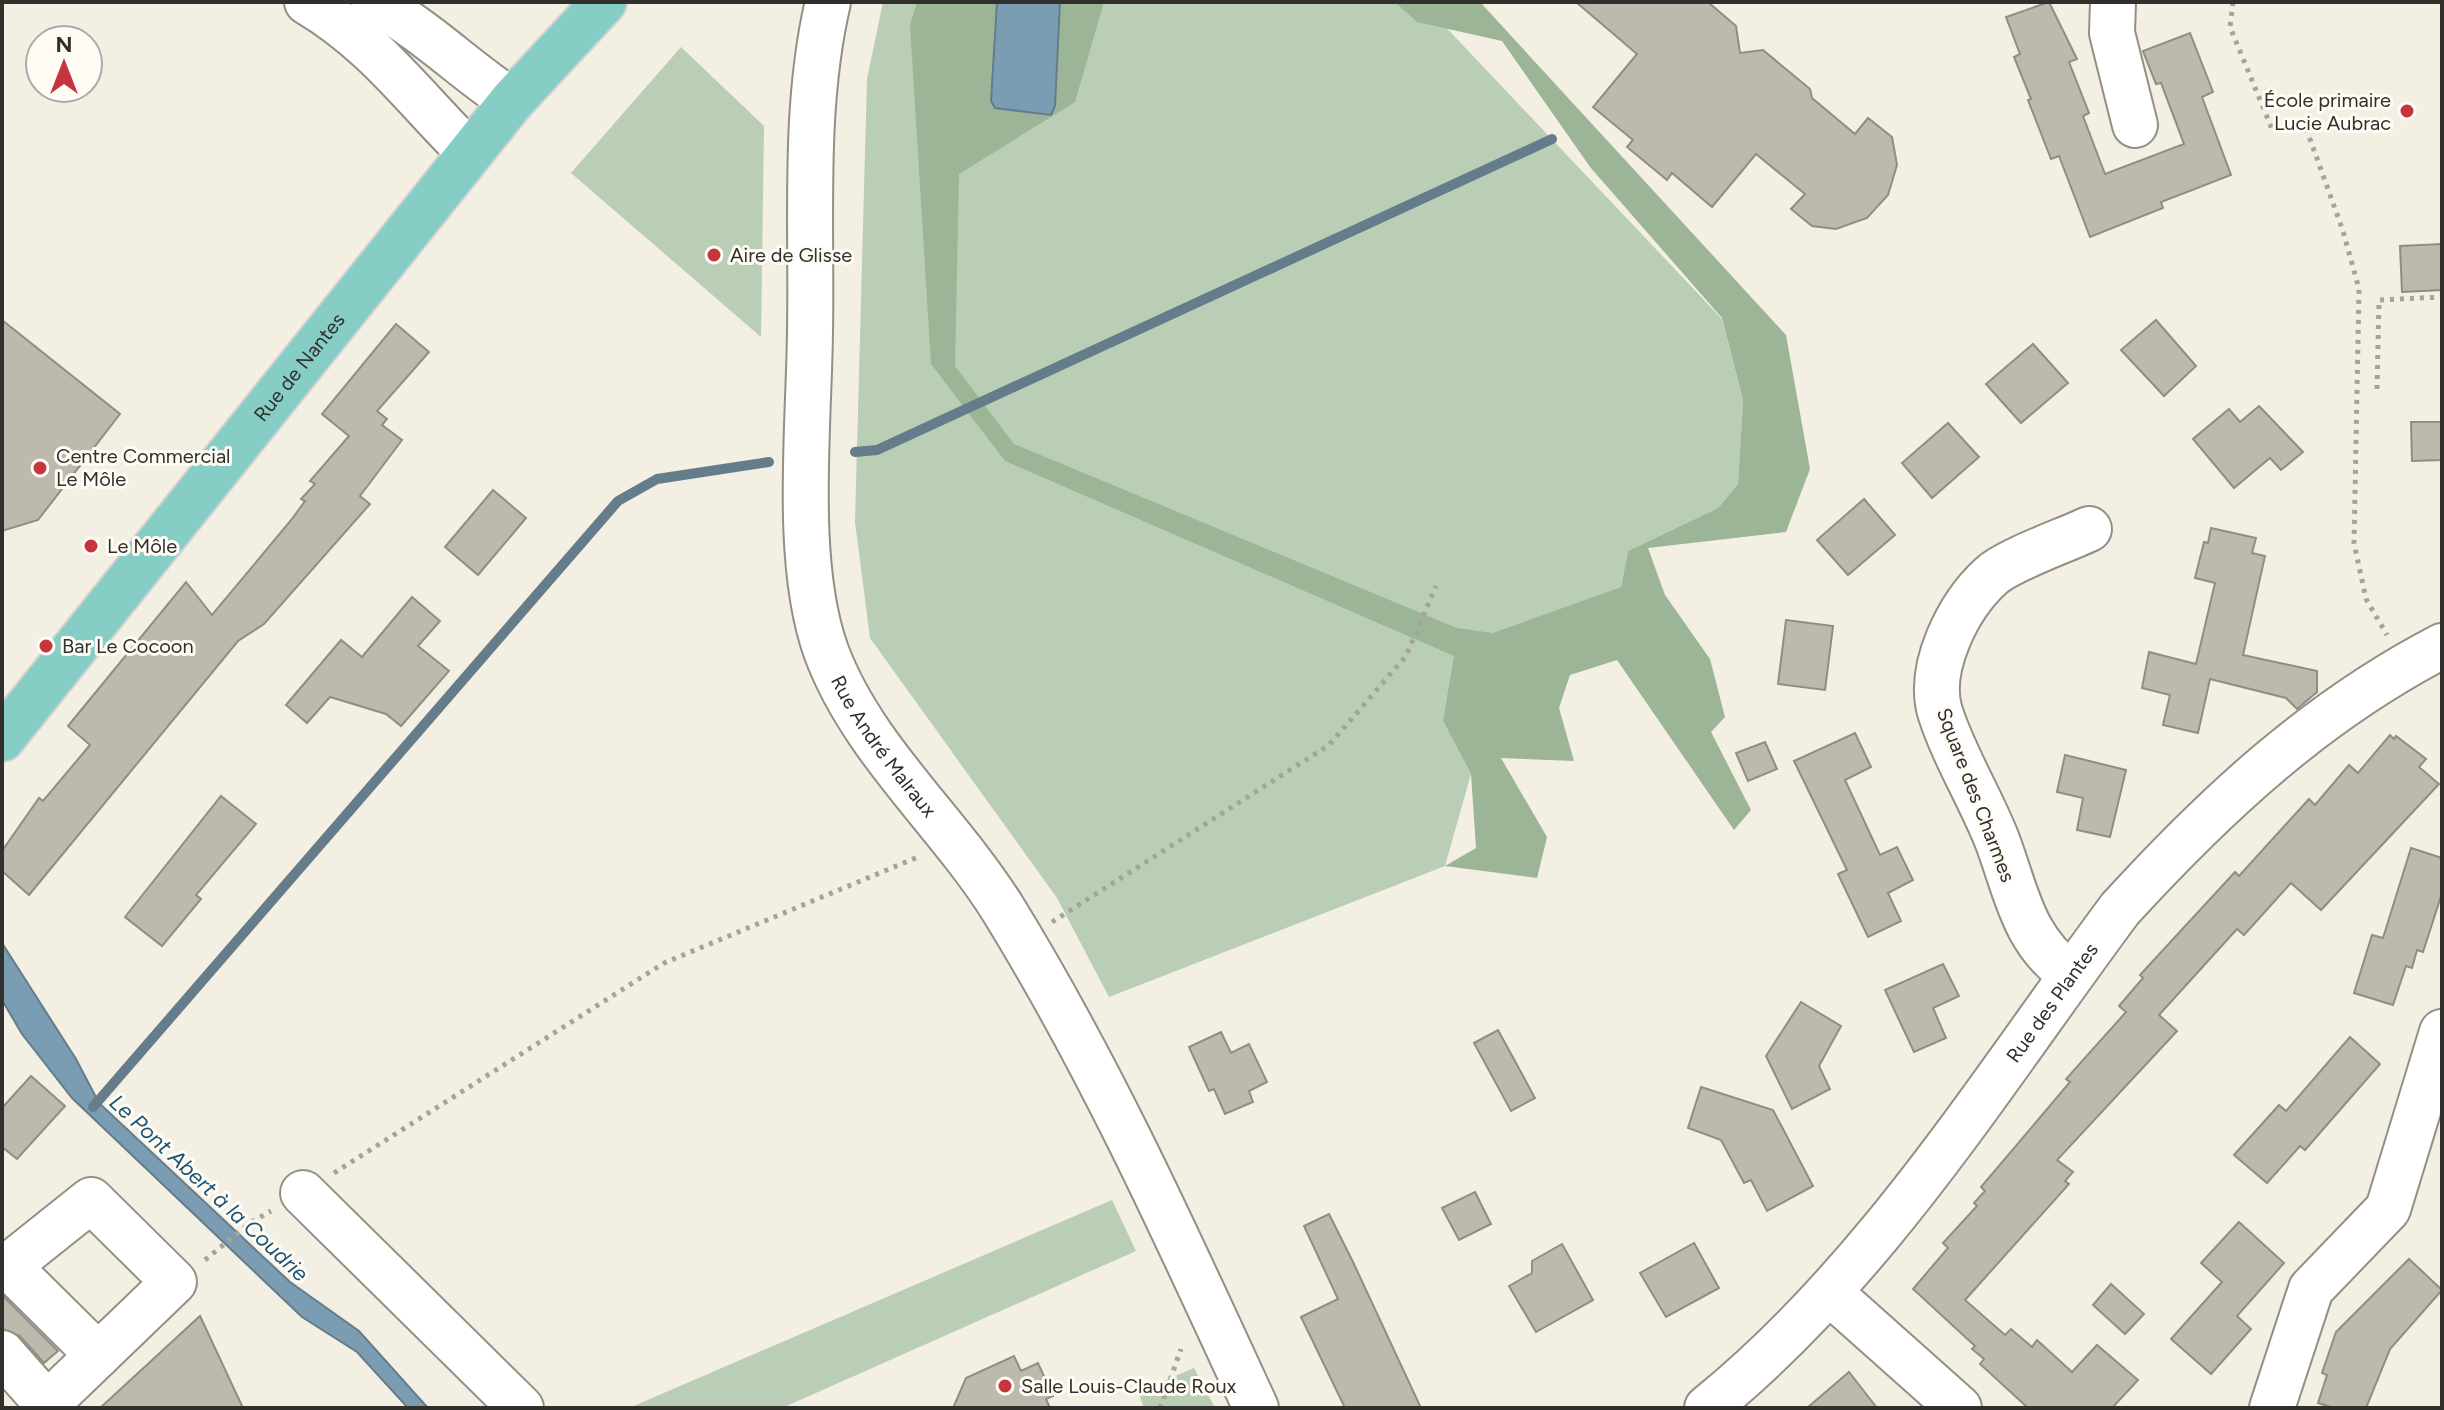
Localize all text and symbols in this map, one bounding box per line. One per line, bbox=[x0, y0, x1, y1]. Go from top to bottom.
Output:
north arrow bbox=[24, 24, 104, 104]
text: N bbox=[55, 31, 73, 58]
place label: École primaire Lucie Aubrac bbox=[2264, 88, 2391, 135]
marker: École primaire Lucie Aubrac bbox=[2398, 102, 2416, 120]
place label: Aire de Glisse bbox=[730, 243, 852, 267]
marker: Aire de Glisse bbox=[705, 246, 723, 264]
street label: Rue de Nantes bbox=[249, 308, 350, 426]
place label: Centre Commercial Le Môle bbox=[56, 444, 230, 491]
marker: Centre Commercial Le Môle bbox=[31, 459, 49, 477]
place label: Le Môle bbox=[107, 534, 177, 558]
marker: Le Môle bbox=[82, 537, 100, 555]
place label: Bar Le Cocoon bbox=[62, 634, 194, 658]
marker: Bar Le Cocoon bbox=[37, 637, 55, 655]
street label: Rue André Malraux bbox=[826, 671, 942, 822]
street label: Square des Charmes bbox=[1932, 705, 2020, 885]
street label: Rue des Plantes bbox=[2001, 938, 2103, 1067]
water label: Le Pont Abert à la Coudrie bbox=[104, 1089, 314, 1287]
place label: Salle Louis-Claude Roux bbox=[1021, 1374, 1237, 1398]
marker: Salle Louis-Claude Roux bbox=[996, 1377, 1014, 1395]

